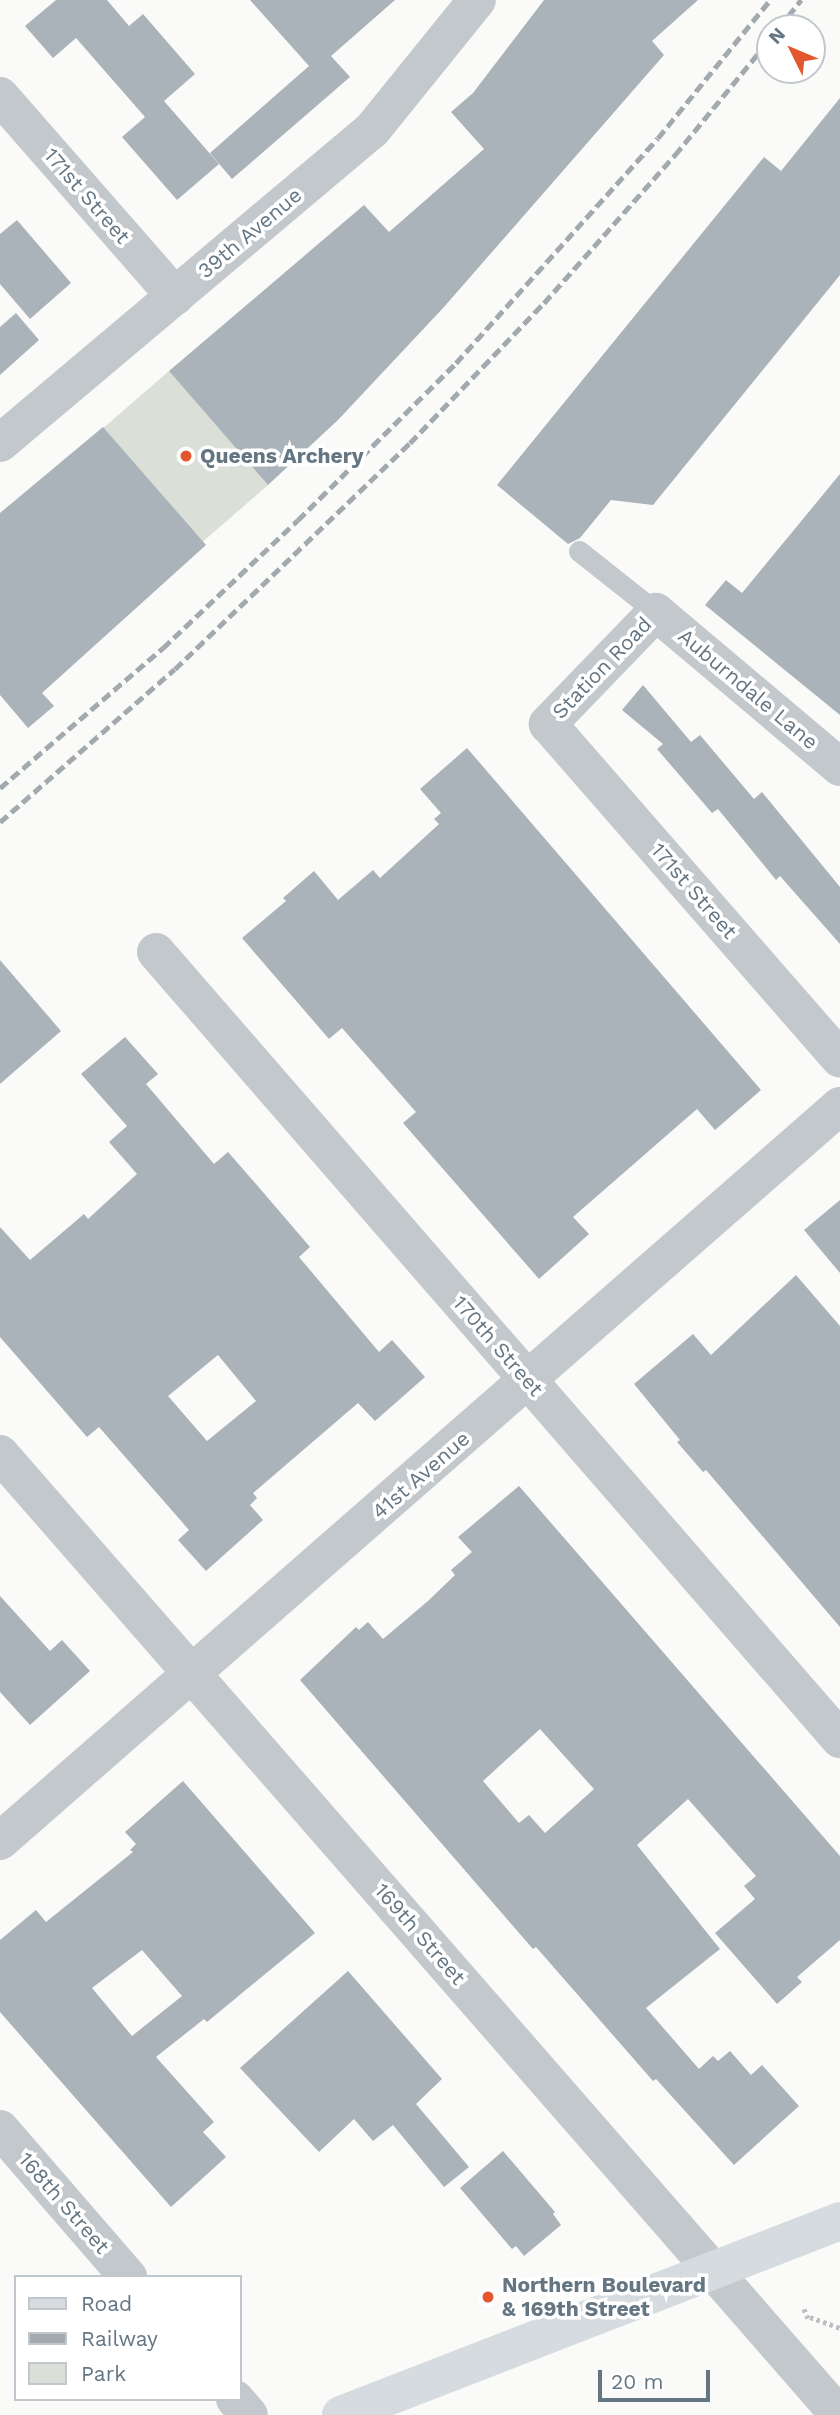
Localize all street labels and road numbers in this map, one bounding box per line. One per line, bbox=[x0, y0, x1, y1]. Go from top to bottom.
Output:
street label: 171st Street bbox=[39, 143, 135, 249]
street label: 39th Avenue bbox=[193, 182, 307, 284]
street label: Station Road bbox=[547, 612, 657, 724]
street label: Auburndale Lane bbox=[673, 623, 823, 755]
street label: 171st Street bbox=[646, 838, 742, 944]
street label: 170th Street bbox=[448, 1291, 548, 1401]
street label: 41st Avenue bbox=[367, 1425, 475, 1525]
street label: 169th Street bbox=[369, 1878, 471, 1990]
street label: 168th Street bbox=[13, 2147, 115, 2259]

